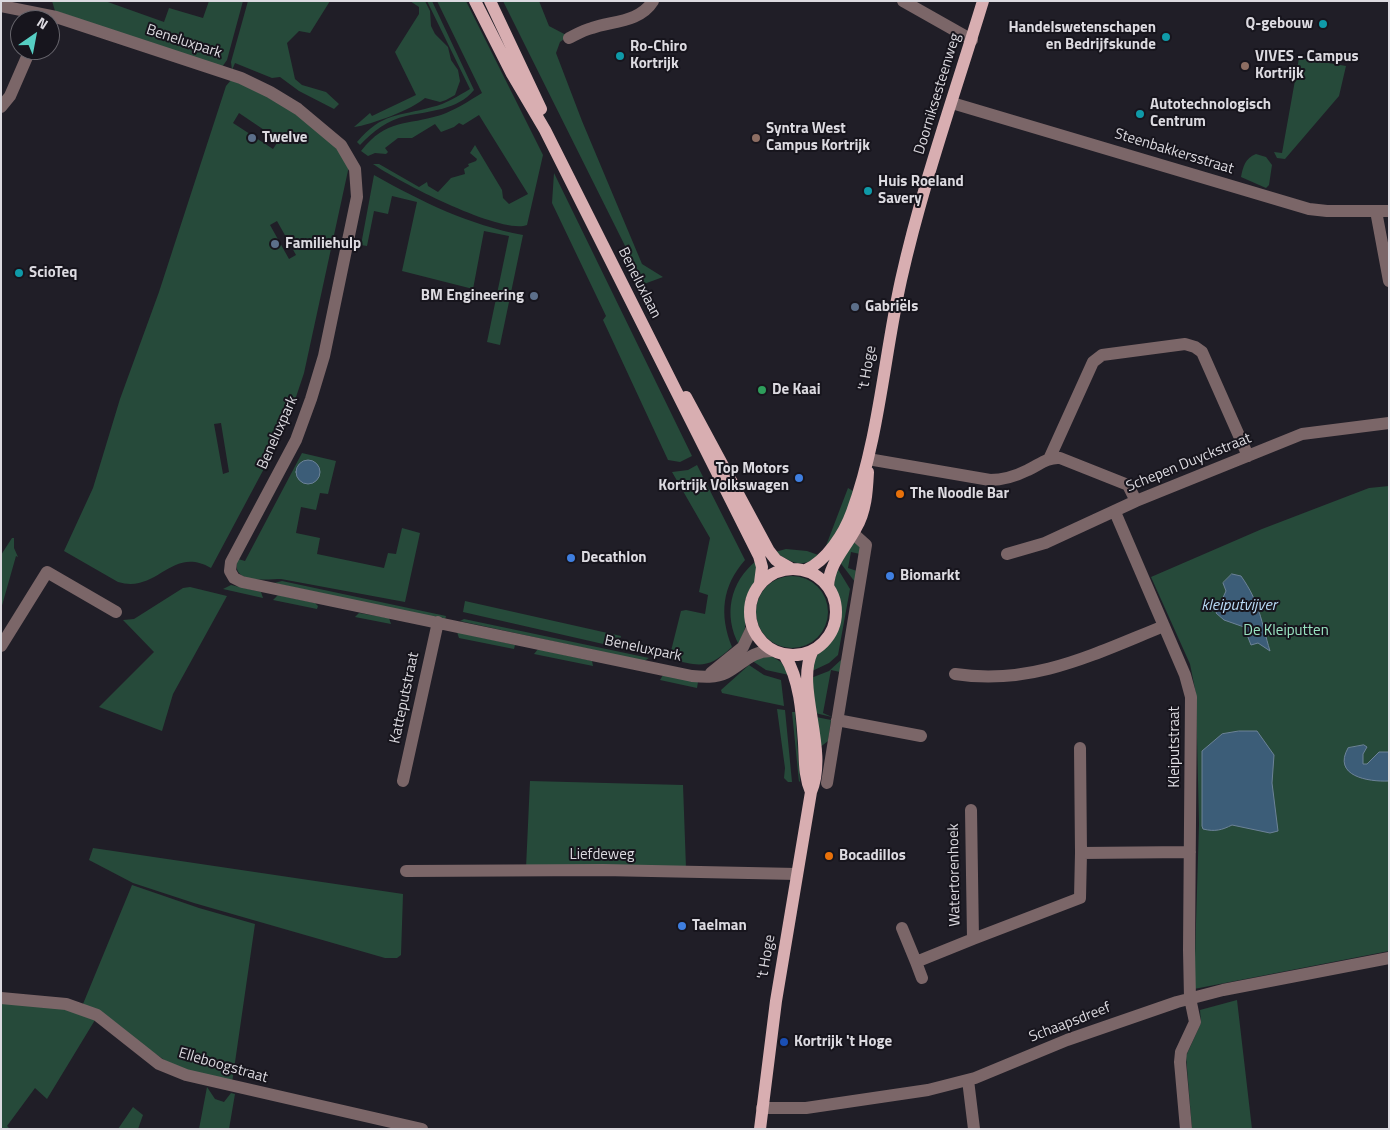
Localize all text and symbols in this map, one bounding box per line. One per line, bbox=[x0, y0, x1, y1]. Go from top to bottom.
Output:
north arrow bbox=[10, 10, 60, 60]
text: N bbox=[33, 11, 53, 34]
place label: Q-gebouw bbox=[1245, 15, 1313, 33]
marker: Q-gebouw bbox=[1317, 18, 1329, 30]
place label: Handelswetenschapen en Bedrijfskunde bbox=[1008, 19, 1156, 54]
street label: Beneluxpark bbox=[144, 21, 224, 63]
street label: Doorniksesteenweg bbox=[911, 31, 965, 157]
marker: Handelswetenschapen en Bedrijfskunde bbox=[1160, 31, 1172, 43]
place label: Ro-Chiro Kortrijk bbox=[630, 38, 687, 73]
place label: VIVES - Campus Kortrijk bbox=[1255, 48, 1358, 83]
marker: Ro-Chiro Kortrijk bbox=[614, 50, 626, 62]
marker: VIVES - Campus Kortrijk bbox=[1239, 60, 1251, 72]
place label: Autotechnologisch Centrum bbox=[1150, 96, 1271, 131]
marker: Autotechnologisch Centrum bbox=[1134, 108, 1146, 120]
place label: Syntra West Campus Kortrijk bbox=[766, 120, 870, 155]
street label: Steenbakkersstraat bbox=[1112, 125, 1236, 179]
place label: Twelve bbox=[262, 129, 307, 147]
marker: Twelve bbox=[246, 132, 258, 144]
marker: Syntra West Campus Kortrijk bbox=[750, 132, 762, 144]
place label: Huis Roeland Savery bbox=[878, 173, 964, 208]
marker: Huis Roeland Savery bbox=[862, 185, 874, 197]
place label: Familiehulp bbox=[285, 235, 361, 253]
marker: Familiehulp bbox=[269, 238, 281, 250]
street label: Beneluxlaan bbox=[613, 245, 665, 321]
place label: ScioTeq bbox=[29, 264, 77, 282]
marker: ScioTeq bbox=[13, 267, 25, 279]
place label: BM Engineering bbox=[421, 287, 524, 305]
marker: BM Engineering bbox=[528, 290, 540, 302]
place label: Gabriëls bbox=[865, 298, 918, 316]
marker: Gabriëls bbox=[849, 301, 861, 313]
street label: 't Hoge bbox=[855, 344, 881, 392]
place label: De Kaai bbox=[772, 381, 821, 399]
marker: De Kaai bbox=[756, 384, 768, 396]
street label: Beneluxpark bbox=[254, 394, 302, 472]
street label: Schepen Duyckstraat bbox=[1124, 430, 1254, 496]
place label: Top Motors Kortrijk Volkswagen bbox=[658, 460, 789, 495]
marker: Top Motors Kortrijk Volkswagen bbox=[793, 472, 805, 484]
place label: The Noodle Bar bbox=[910, 485, 1009, 503]
marker: The Noodle Bar bbox=[894, 488, 906, 500]
place label: Decathlon bbox=[581, 549, 647, 567]
marker: Decathlon bbox=[565, 552, 577, 564]
place label: Biomarkt bbox=[900, 567, 960, 585]
marker: Biomarkt bbox=[884, 570, 896, 582]
water label: kleiputvijver bbox=[1201, 596, 1277, 616]
park label: De Kleiputten bbox=[1243, 622, 1329, 640]
street label: Beneluxpark bbox=[603, 632, 683, 666]
street label: Katteputstraat bbox=[387, 651, 423, 745]
street label: Kleiputstraat bbox=[1166, 706, 1184, 788]
street label: Watertorenhoek bbox=[945, 823, 965, 927]
street label: Liefdeweg bbox=[570, 846, 634, 864]
place label: Bocadillos bbox=[839, 847, 906, 865]
marker: Bocadillos bbox=[823, 850, 835, 862]
place label: Taelman bbox=[692, 917, 747, 935]
marker: Taelman bbox=[676, 920, 688, 932]
street label: 't Hoge bbox=[754, 933, 780, 981]
street label: Schaapsdreef bbox=[1027, 999, 1113, 1047]
place label: Kortrijk 't Hoge bbox=[794, 1033, 892, 1051]
marker: Kortrijk 't Hoge bbox=[778, 1036, 790, 1048]
street label: Elleboogstraat bbox=[176, 1045, 270, 1087]

